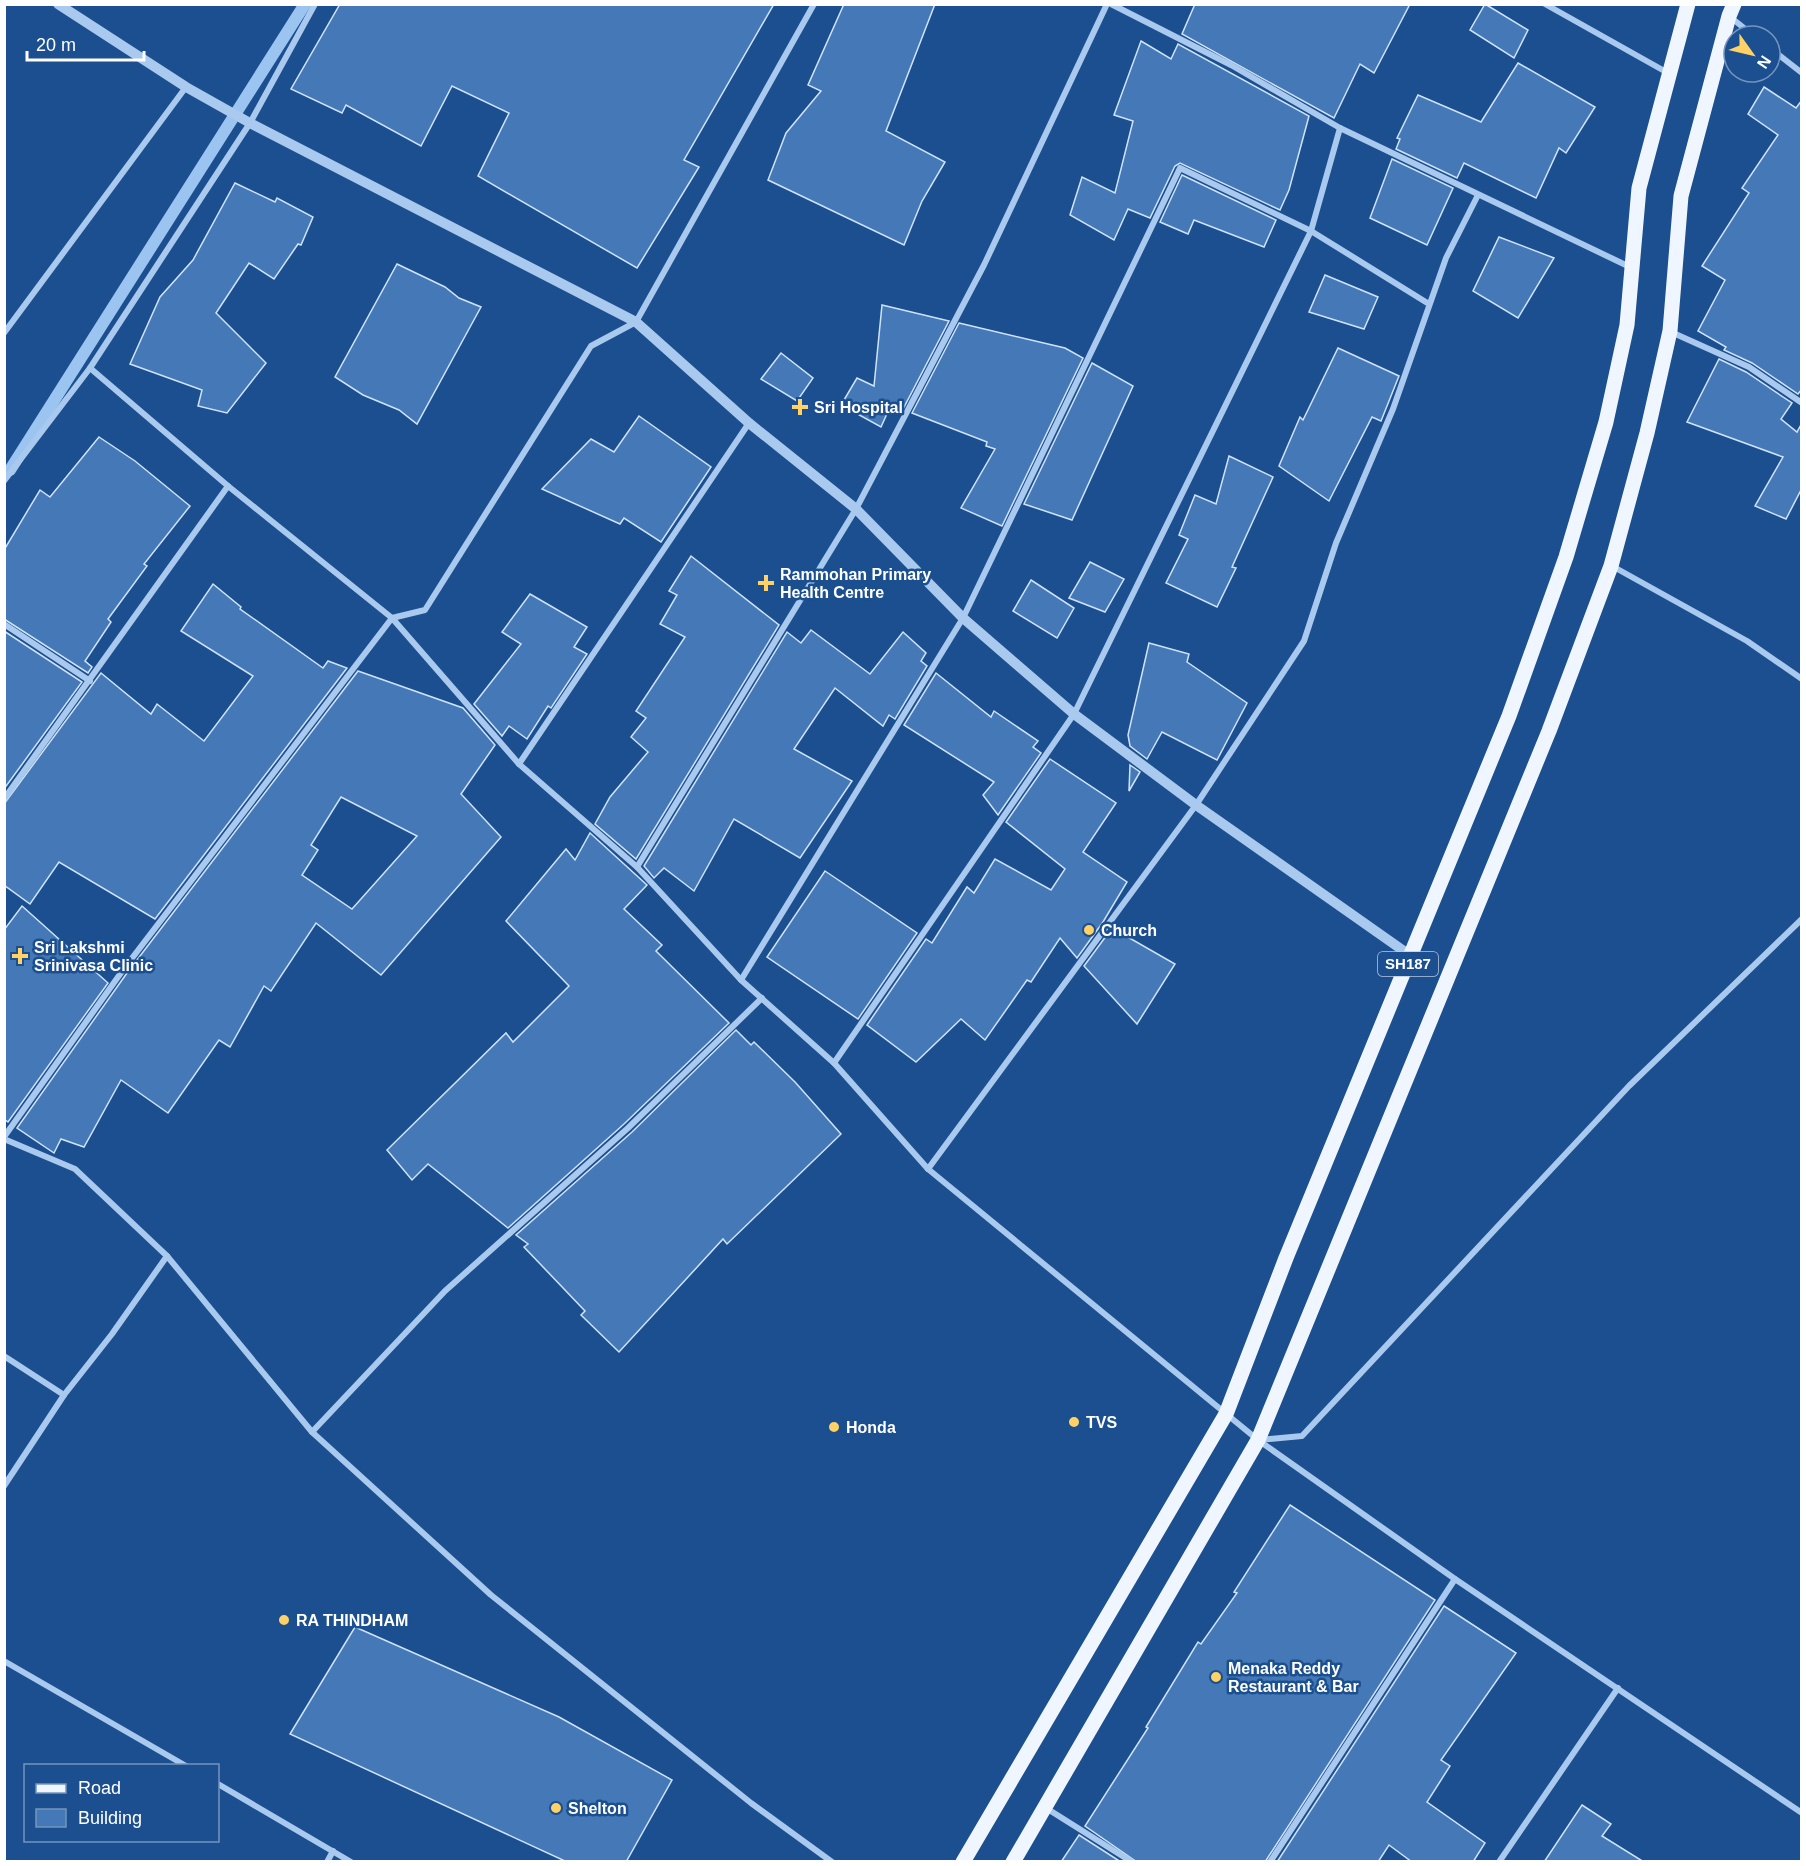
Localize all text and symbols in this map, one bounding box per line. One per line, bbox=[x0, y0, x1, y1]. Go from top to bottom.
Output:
scale bar bbox=[27, 24, 144, 62]
north arrow bbox=[1722, 24, 1782, 84]
text: 20 m bbox=[36, 35, 76, 55]
text: N bbox=[1754, 53, 1774, 72]
marker: Sri Hospital bbox=[791, 398, 809, 416]
place label: Sri Hospital bbox=[814, 399, 903, 416]
place label: Rammohan Primary Health Centre bbox=[780, 566, 931, 601]
marker: Rammohan Primary Health Centre bbox=[757, 574, 775, 592]
place label: Church bbox=[1101, 922, 1157, 939]
marker: Church bbox=[1082, 923, 1096, 937]
place label: Sri Lakshmi Srinivasa Clinic bbox=[34, 939, 153, 974]
marker: Sri Lakshmi Srinivasa Clinic bbox=[11, 947, 29, 965]
road number: SH187 bbox=[1378, 952, 1438, 976]
place label: TVS bbox=[1086, 1414, 1117, 1431]
marker: TVS bbox=[1067, 1415, 1081, 1429]
place label: Honda bbox=[846, 1419, 896, 1436]
marker: Honda bbox=[827, 1420, 841, 1434]
place label: RA THINDHAM bbox=[296, 1612, 408, 1629]
marker: RA THINDHAM bbox=[277, 1613, 291, 1627]
place label: Menaka Reddy Restaurant & Bar bbox=[1228, 1660, 1359, 1695]
marker: Menaka Reddy Restaurant & Bar bbox=[1209, 1670, 1223, 1684]
legend bbox=[24, 1764, 219, 1842]
text: Road bbox=[78, 1778, 121, 1798]
place label: Shelton bbox=[568, 1800, 627, 1817]
marker: Shelton bbox=[549, 1801, 563, 1815]
text: Building bbox=[78, 1808, 142, 1828]

